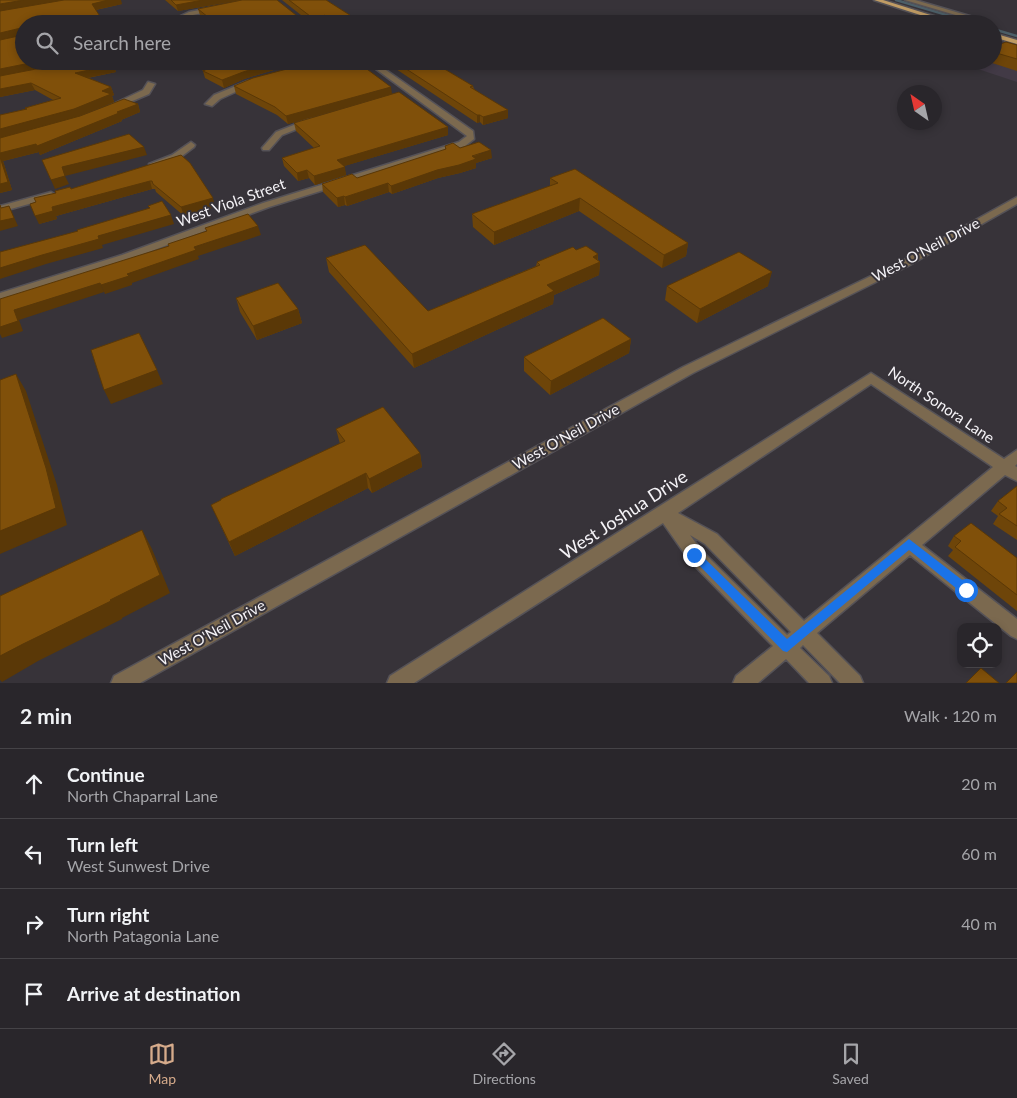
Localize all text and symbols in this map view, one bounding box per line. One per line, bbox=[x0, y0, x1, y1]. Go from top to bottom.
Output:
search box bbox=[15, 15, 1002, 70]
icon: search bbox=[33, 29, 61, 57]
text: Search here bbox=[73, 31, 171, 54]
north arrow bbox=[897, 85, 942, 130]
street label: West Viola Street bbox=[174, 174, 288, 230]
street label: West O'Neil Drive bbox=[869, 213, 982, 285]
street label: North Sonora Lane bbox=[885, 362, 998, 446]
street label: West O'Neil Drive bbox=[509, 399, 622, 473]
street label: West Joshua Drive bbox=[556, 465, 691, 563]
route end bbox=[683, 544, 706, 567]
route start bbox=[955, 579, 978, 602]
street label: West O'Neil Drive bbox=[155, 595, 268, 669]
map controls bbox=[957, 623, 1002, 668]
button: locate bbox=[957, 623, 1002, 668]
text: 2 min bbox=[20, 703, 72, 728]
text: Walk · 120 m bbox=[904, 706, 997, 725]
text: Continue bbox=[67, 763, 145, 786]
icon: ahead bbox=[20, 770, 48, 798]
text: 20 m bbox=[961, 774, 997, 793]
text: North Chaparral Lane bbox=[67, 786, 218, 805]
text: Turn left bbox=[67, 833, 138, 856]
icon: left bbox=[20, 840, 48, 868]
text: 60 m bbox=[961, 844, 997, 863]
text: West Sunwest Drive bbox=[67, 856, 210, 875]
text: Turn right bbox=[67, 903, 149, 926]
icon: right bbox=[20, 910, 48, 938]
text: 40 m bbox=[961, 914, 997, 933]
text: North Patagonia Lane bbox=[67, 926, 219, 945]
icon: arrive bbox=[20, 980, 48, 1008]
text: Arrive at destination bbox=[67, 982, 240, 1005]
tab: Map bbox=[148, 1040, 176, 1087]
tab: Directions bbox=[473, 1040, 536, 1087]
tab: Saved bbox=[832, 1040, 869, 1087]

